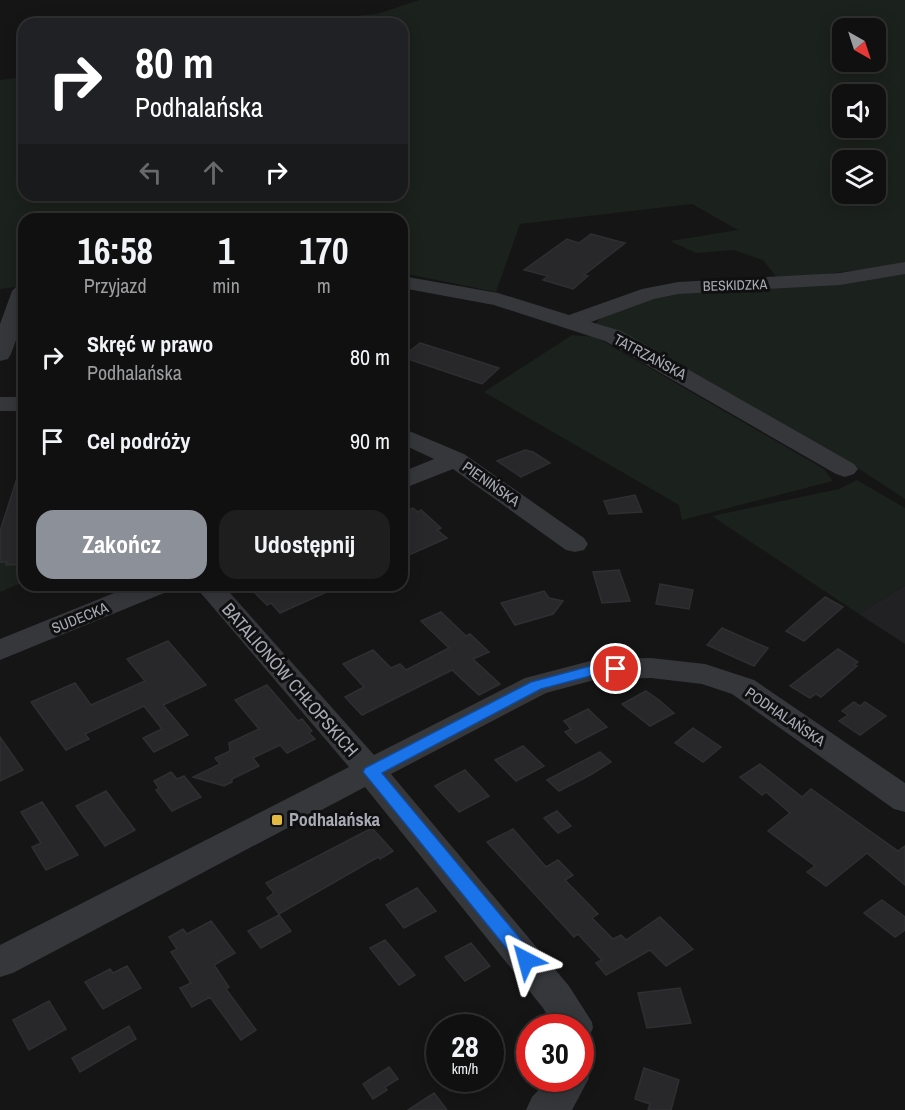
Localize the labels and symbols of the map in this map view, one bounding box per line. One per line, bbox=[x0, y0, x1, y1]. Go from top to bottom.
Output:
north arrow bbox=[832, 18, 886, 72]
street label: BESKIDZKA bbox=[702, 275, 768, 295]
street label: TATRZAŃSKA bbox=[610, 329, 691, 385]
street label: PIENIŃSKA bbox=[458, 456, 525, 511]
street label: SUDECKA bbox=[48, 596, 112, 638]
street label: BATALIONÓW CHŁOPSKICH bbox=[217, 597, 364, 762]
pin bbox=[590, 643, 641, 694]
street label: PODHALAŃSKA bbox=[741, 682, 830, 752]
place label: Podhalańska bbox=[289, 807, 381, 832]
marker: Podhalańska bbox=[270, 813, 284, 827]
position arrow bbox=[494, 928, 558, 992]
speed limit sign: 30 bbox=[516, 1014, 594, 1092]

